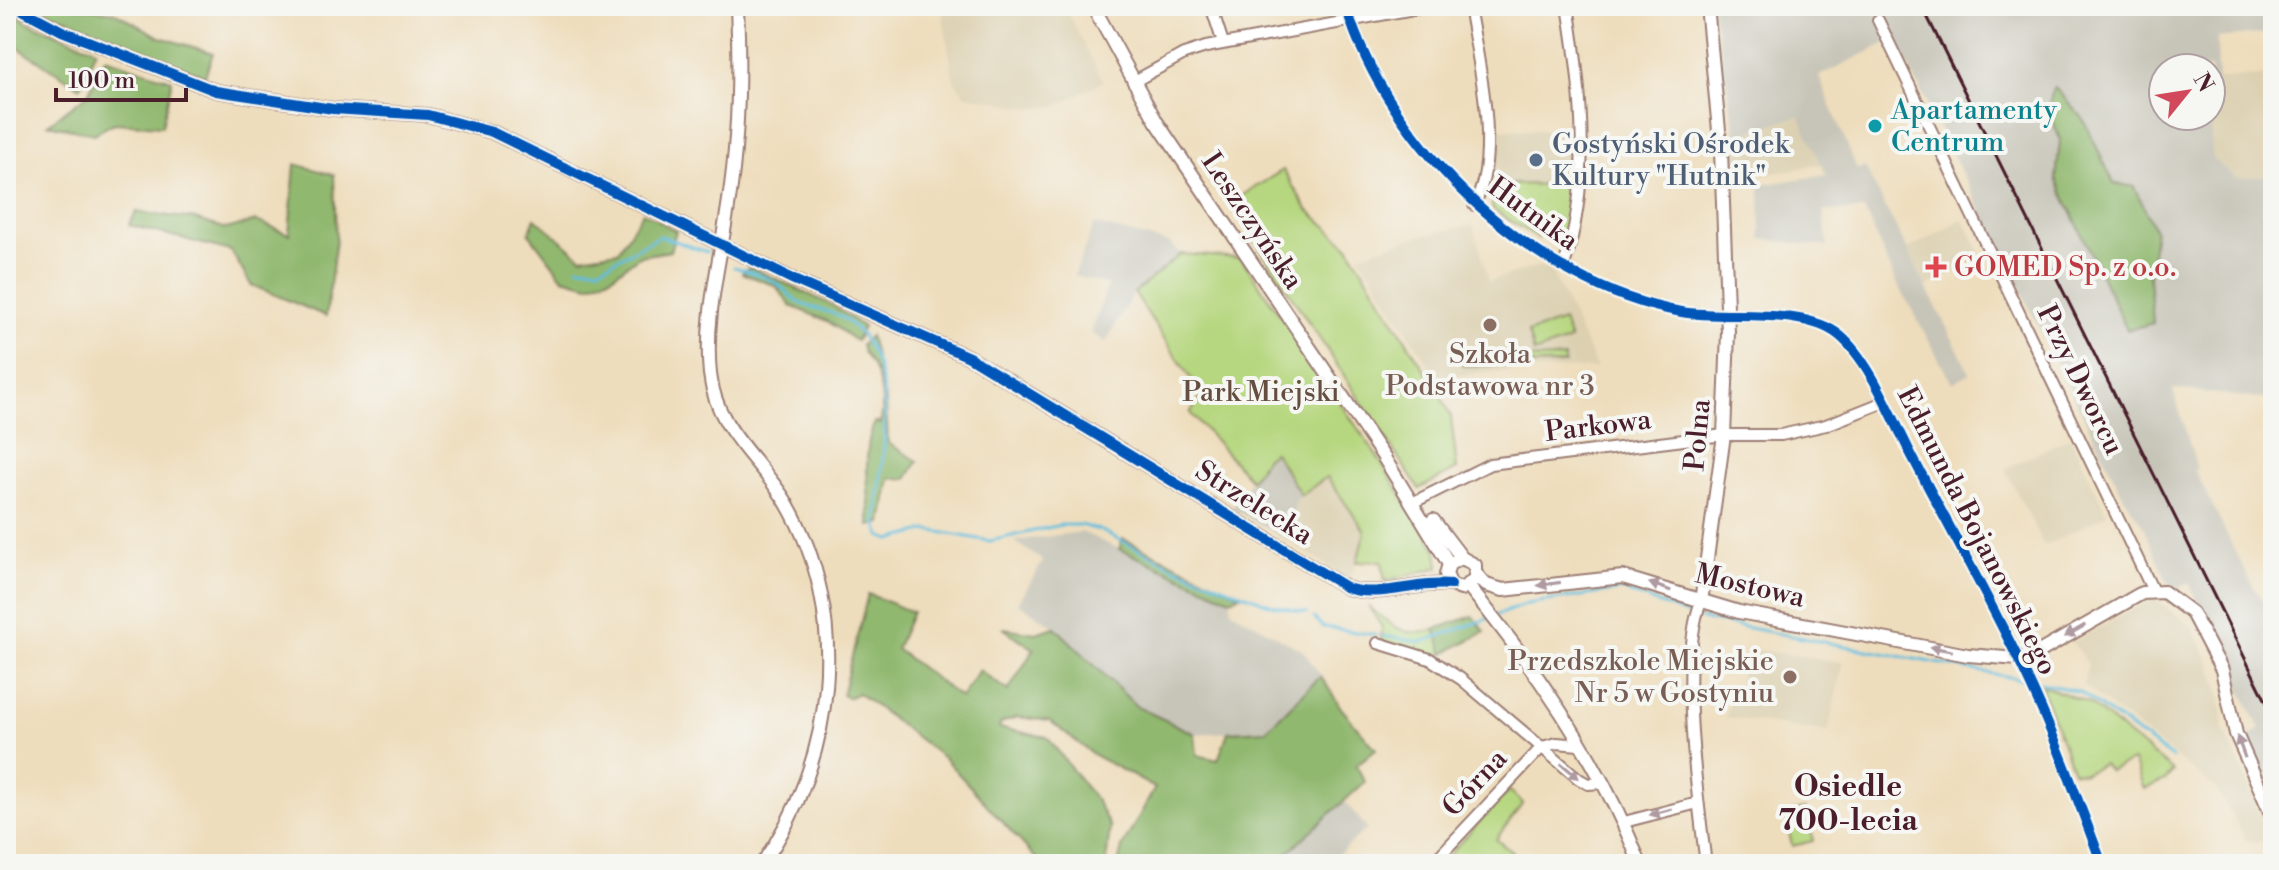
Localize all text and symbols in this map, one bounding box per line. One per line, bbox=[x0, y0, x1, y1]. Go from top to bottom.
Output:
scale bar bbox=[56, 52, 186, 102]
north arrow bbox=[2147, 52, 2227, 132]
text: 100 m bbox=[68, 66, 135, 96]
text: N bbox=[2187, 68, 2219, 98]
place label: Apartamenty Centrum bbox=[1890, 93, 2057, 160]
marker: Apartamenty Centrum bbox=[1866, 117, 1884, 135]
place label: Gostyński Ośrodek Kultury "Hutnik" bbox=[1552, 127, 1791, 194]
street label: Leszczyńska bbox=[1193, 146, 1311, 297]
marker: Gostyński Ośrodek Kultury "Hutnik" bbox=[1527, 151, 1545, 169]
street label: Hutnika bbox=[1481, 169, 1586, 259]
place label: GOMED Sp. z o.o. bbox=[1954, 250, 2176, 285]
marker: GOMED Sp. z o.o. bbox=[1925, 256, 1947, 278]
street label: Przy Dworcu bbox=[2029, 299, 2131, 461]
marker: Szkoła Podstawowa nr 3 bbox=[1481, 316, 1499, 334]
place label: Szkoła Podstawowa nr 3 bbox=[1385, 337, 1595, 404]
park label: Park Miejski bbox=[1182, 375, 1340, 410]
street label: Edmunda Bojanowskiego bbox=[1889, 381, 2065, 681]
street label: Polna bbox=[1677, 397, 1719, 472]
street label: Parkowa bbox=[1543, 402, 1654, 450]
street label: Strzelecka bbox=[1189, 453, 1320, 553]
street label: Mostowa bbox=[1692, 556, 1809, 616]
one-way arrow bbox=[1537, 578, 1562, 591]
one-way arrow bbox=[1648, 580, 1672, 593]
one-way arrow bbox=[2064, 624, 2086, 638]
one-way arrow bbox=[1928, 643, 1953, 655]
place label: Przedszkole Miejskie Nr 5 w Gostyniu bbox=[1508, 644, 1774, 711]
marker: Przedszkole Miejskie Nr 5 w Gostyniu bbox=[1781, 668, 1799, 686]
one-way arrow bbox=[2234, 735, 2247, 759]
street label: Górna bbox=[1435, 741, 1516, 824]
one-way arrow bbox=[1560, 762, 1580, 779]
district label: Osiedle 700-lecia bbox=[1778, 768, 1919, 840]
one-way arrow bbox=[1648, 806, 1672, 819]

